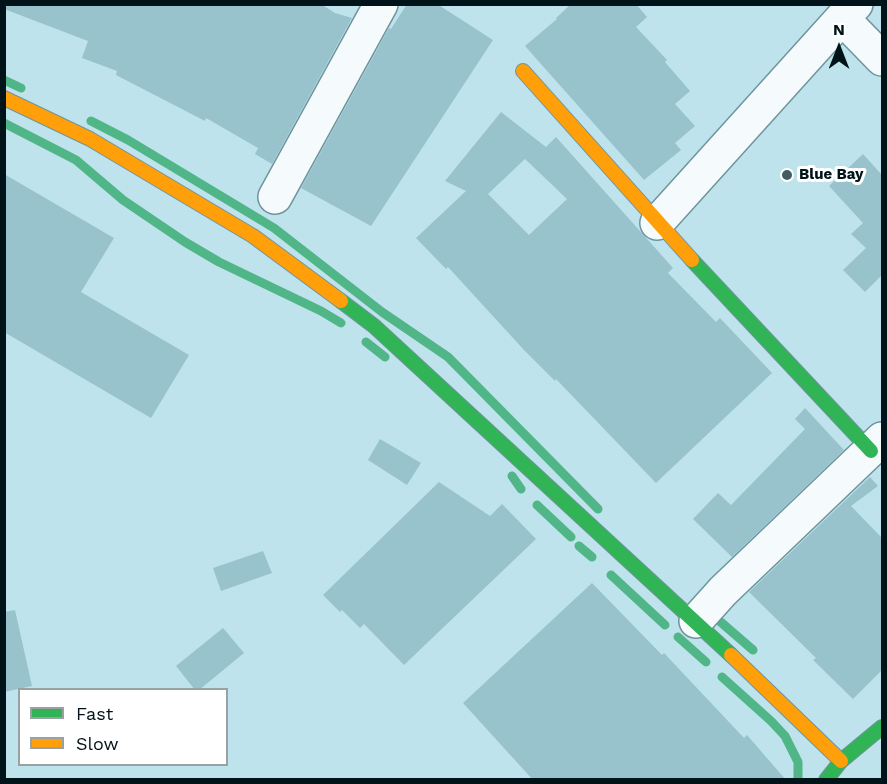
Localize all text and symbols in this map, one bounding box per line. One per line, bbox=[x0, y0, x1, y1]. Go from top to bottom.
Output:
north arrow bbox=[809, 18, 869, 78]
text: N bbox=[833, 20, 845, 39]
place label: Blue Bay bbox=[799, 166, 863, 184]
marker: Blue Bay bbox=[780, 168, 794, 182]
legend bbox=[18, 688, 228, 766]
text: Fast bbox=[76, 703, 113, 724]
text: Slow bbox=[76, 733, 119, 754]

